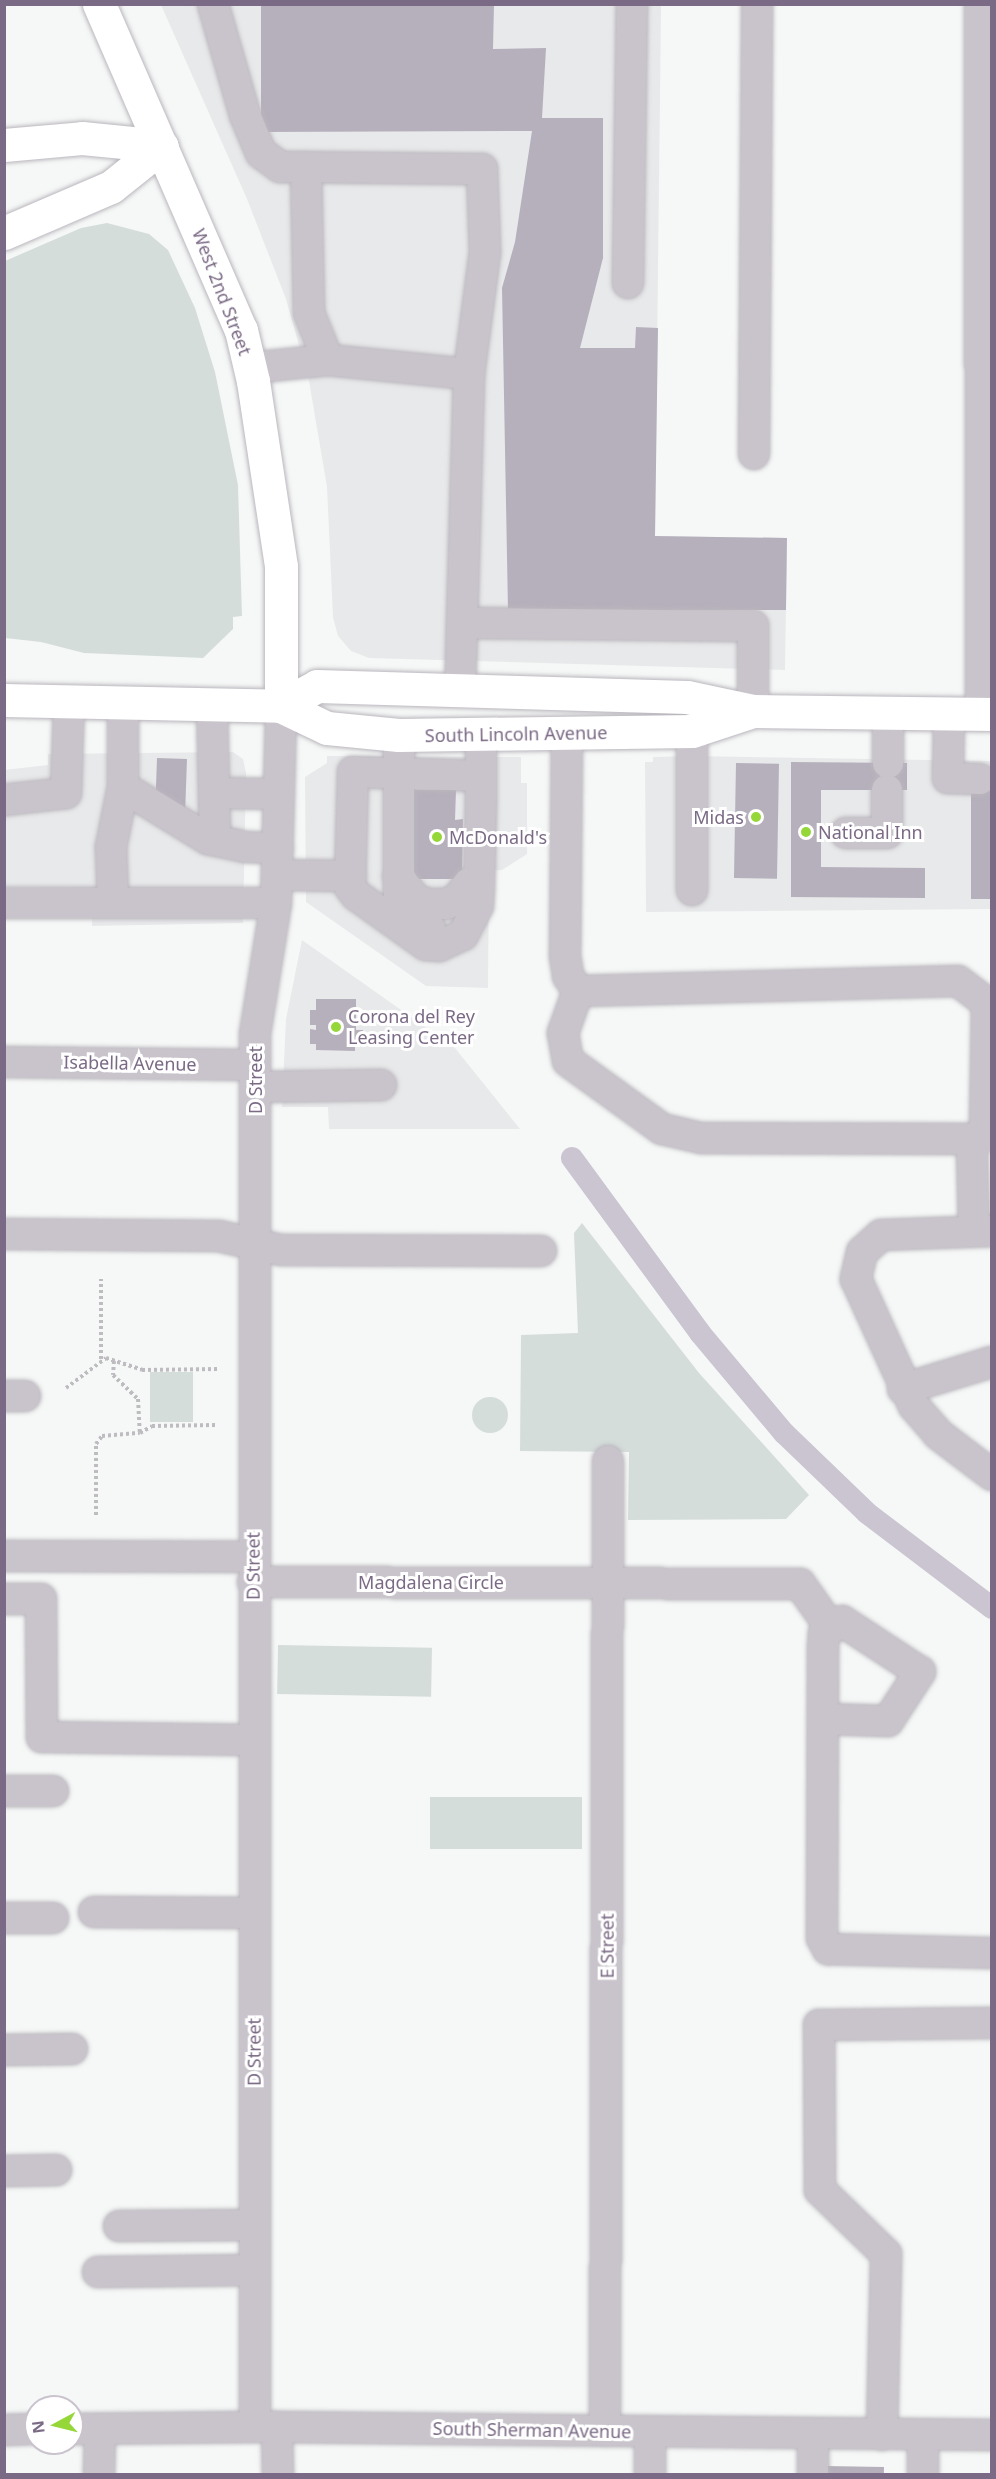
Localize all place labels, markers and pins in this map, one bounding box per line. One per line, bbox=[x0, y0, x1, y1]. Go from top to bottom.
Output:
place label: Midas bbox=[693, 806, 744, 828]
marker: Midas bbox=[749, 810, 763, 824]
place label: National Inn bbox=[818, 821, 923, 843]
marker: National Inn bbox=[799, 825, 813, 839]
place label: McDonald's bbox=[449, 826, 547, 848]
marker: McDonald's bbox=[430, 830, 444, 844]
place label: Corona del Rey Leasing Center bbox=[348, 1006, 475, 1048]
marker: Corona del Rey Leasing Center bbox=[329, 1020, 343, 1034]

